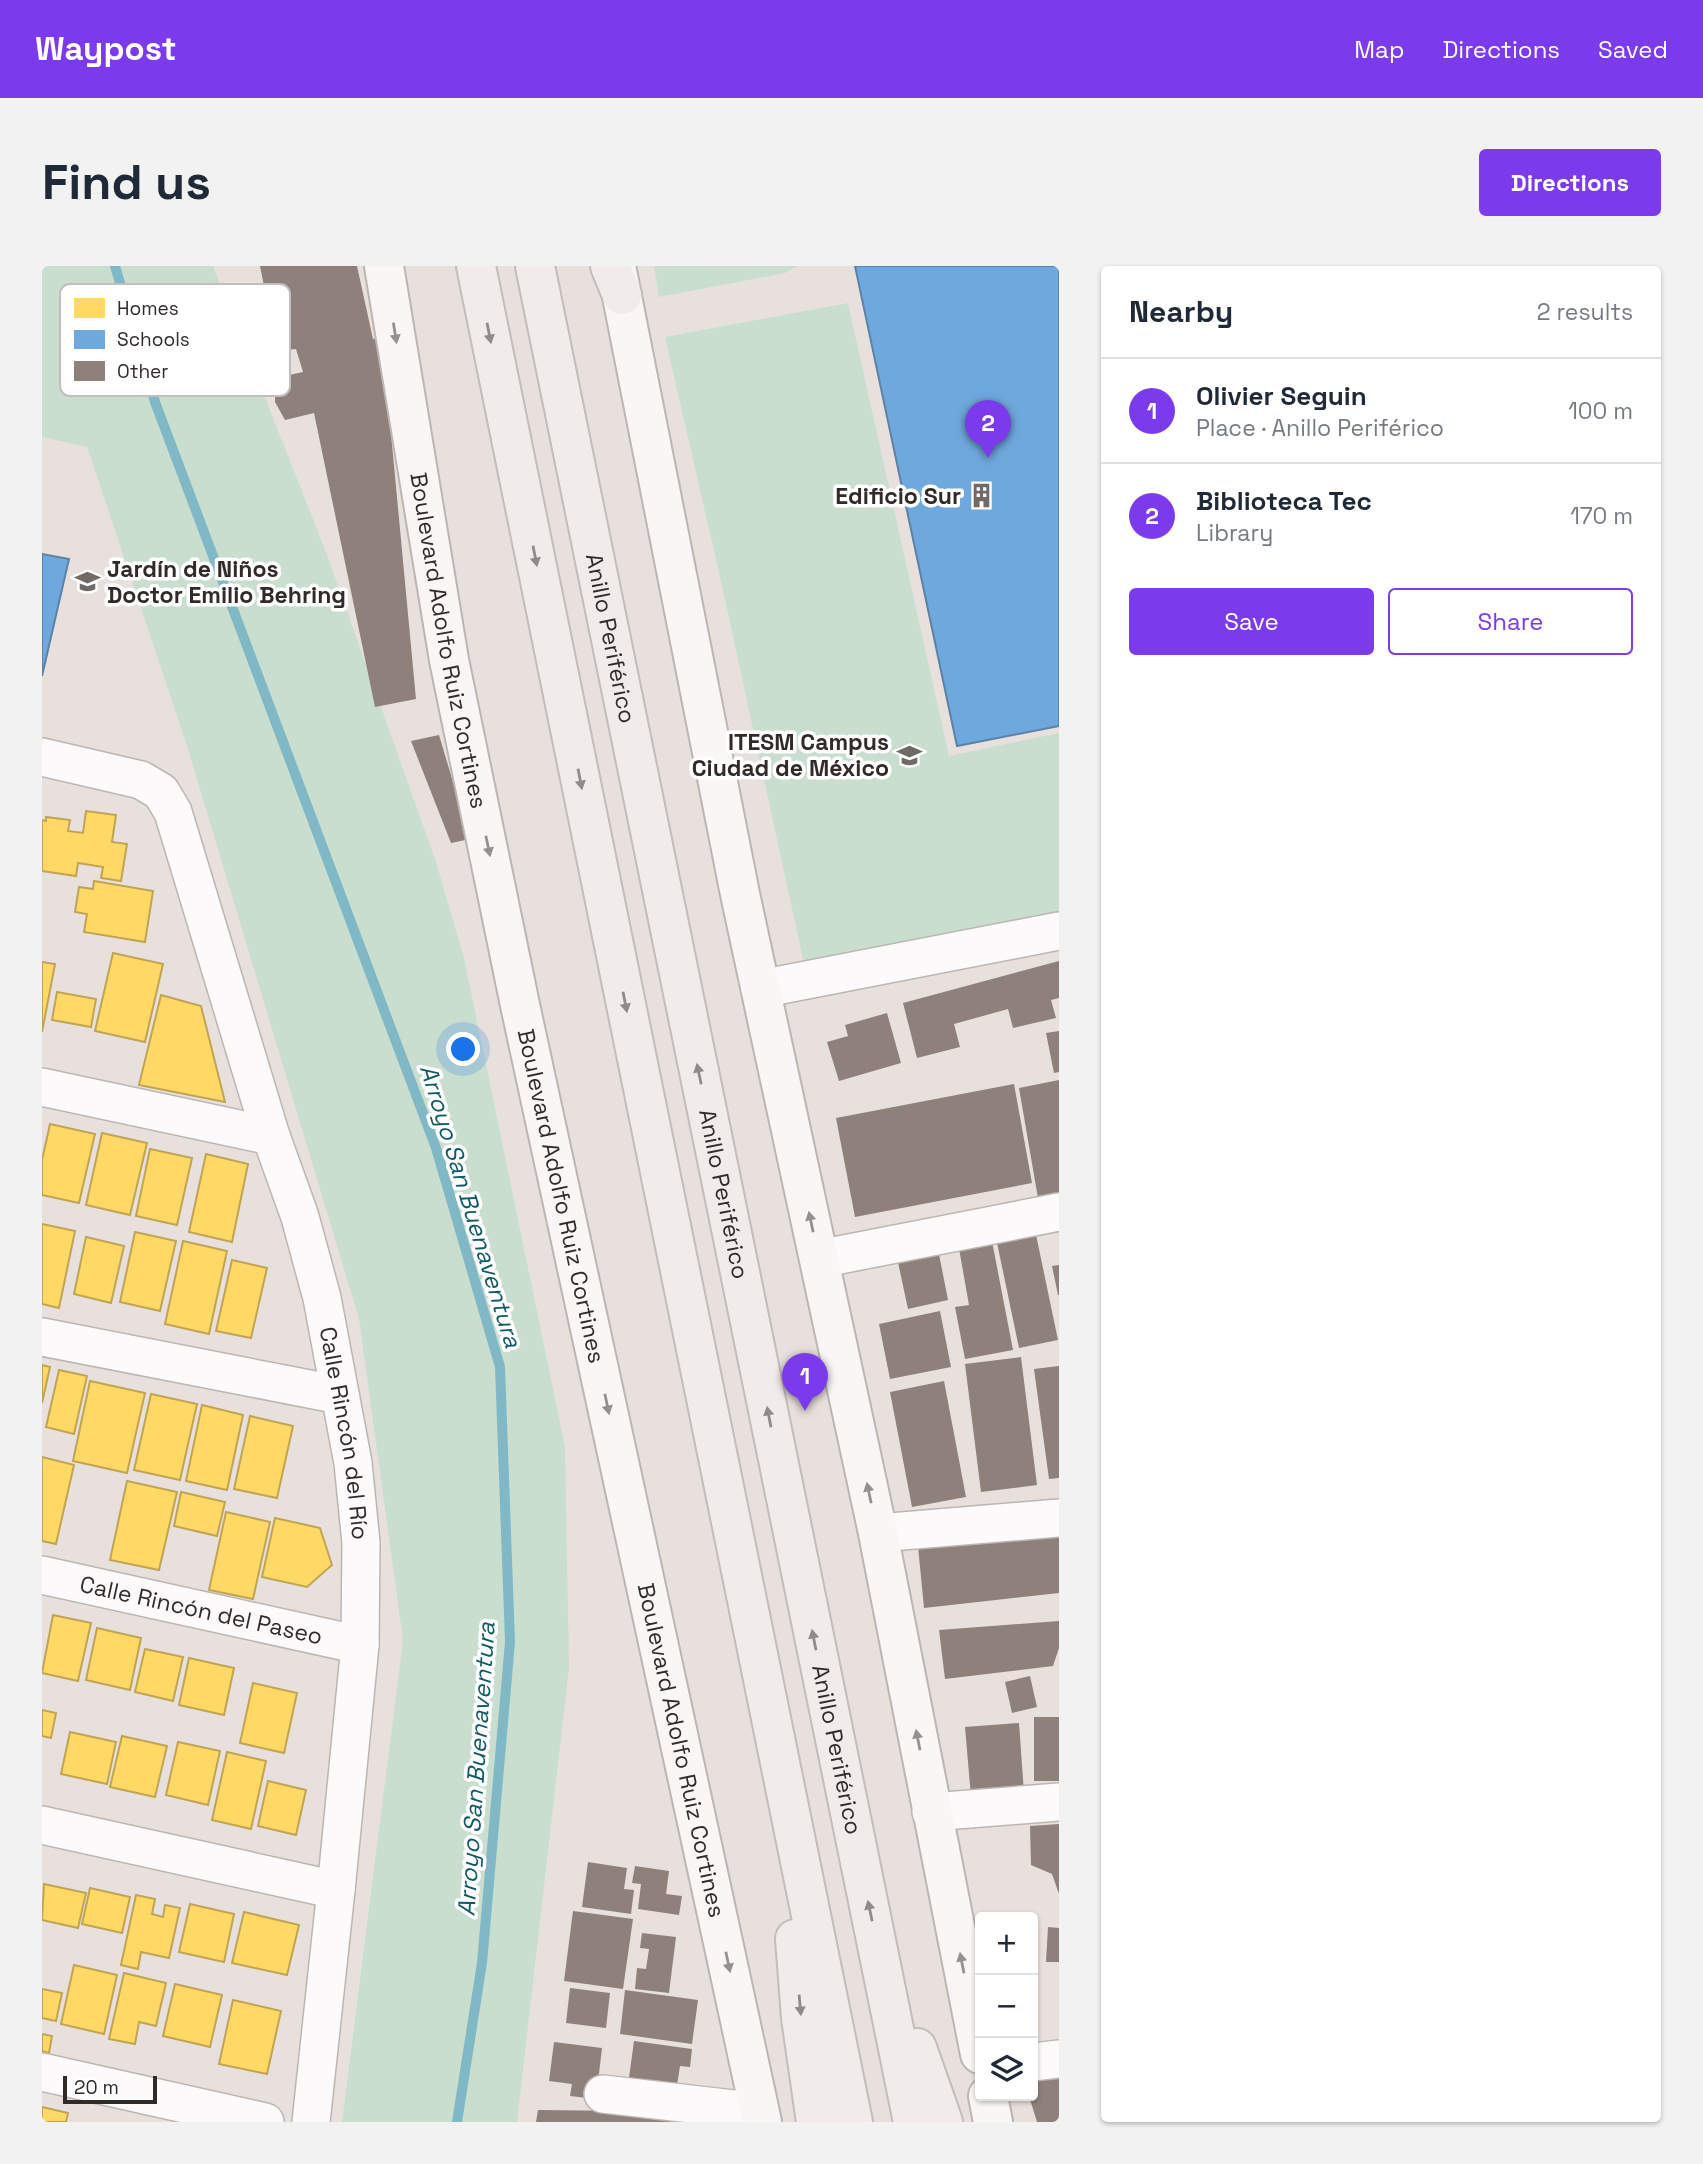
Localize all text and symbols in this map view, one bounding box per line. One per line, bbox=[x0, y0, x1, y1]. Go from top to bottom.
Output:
text: Waypost bbox=[35, 28, 177, 70]
text: Map bbox=[1354, 34, 1404, 65]
text: Directions bbox=[1442, 34, 1560, 65]
text: Saved bbox=[1598, 34, 1668, 65]
button: Directions bbox=[1479, 149, 1661, 216]
text: Find us bbox=[42, 151, 211, 213]
legend bbox=[60, 284, 290, 396]
text: Nearby bbox=[1129, 292, 1233, 331]
text: Homes bbox=[117, 296, 179, 321]
text: 2 results bbox=[1537, 297, 1633, 327]
one-way arrow bbox=[390, 322, 401, 344]
one-way arrow bbox=[484, 322, 495, 344]
text: Schools bbox=[117, 327, 190, 352]
text: Other bbox=[117, 359, 169, 384]
text: Olivier Seguin bbox=[1196, 379, 1367, 413]
text: 1 bbox=[1147, 396, 1157, 426]
text: 100 m bbox=[1568, 396, 1633, 426]
pin: 2 bbox=[965, 400, 1011, 458]
text: Place · Anillo Periférico bbox=[1196, 413, 1444, 443]
street label: Boulevard Adolfo Ruiz Cortines bbox=[403, 470, 494, 811]
place label: Edificio Sur bbox=[835, 481, 961, 511]
building icon: Edificio Sur bbox=[967, 482, 995, 510]
text: Biblioteca Tec bbox=[1196, 484, 1372, 518]
text: 2 bbox=[1145, 501, 1159, 531]
text: 170 m bbox=[1570, 501, 1633, 531]
text: Library bbox=[1196, 518, 1273, 548]
one-way arrow bbox=[529, 545, 540, 567]
street label: Anillo Periférico bbox=[579, 551, 643, 726]
place label: Jardín de Niños Doctor Emilio Behring bbox=[107, 554, 346, 610]
school or university icon: Jardín de Niños Doctor Emilio Behring bbox=[73, 568, 101, 596]
button: Save bbox=[1129, 588, 1374, 655]
button: Share bbox=[1388, 588, 1633, 655]
place label: ITESM Campus Ciudad de México bbox=[692, 727, 889, 783]
school or university icon: ITESM Campus Ciudad de México bbox=[895, 741, 923, 769]
one-way arrow bbox=[574, 768, 585, 790]
one-way arrow bbox=[482, 835, 493, 857]
one-way arrow bbox=[620, 991, 631, 1013]
street label: Boulevard Adolfo Ruiz Cortines bbox=[511, 1026, 612, 1366]
your location bbox=[446, 1032, 480, 1066]
water label: Arroyo San Buenaventura bbox=[413, 1061, 529, 1352]
one-way arrow bbox=[694, 1063, 705, 1085]
street label: Anillo Periférico bbox=[692, 1106, 756, 1282]
one-way arrow bbox=[806, 1211, 817, 1233]
street label: Calle Rincón del Río bbox=[313, 1324, 376, 1541]
pin: 1 bbox=[782, 1353, 828, 1411]
one-way arrow bbox=[601, 1393, 612, 1415]
one-way arrow bbox=[764, 1406, 775, 1428]
one-way arrow bbox=[864, 1482, 875, 1504]
street label: Calle Rincón del Paseo bbox=[77, 1569, 325, 1651]
street label: Boulevard Adolfo Ruiz Cortines bbox=[631, 1580, 732, 1920]
water label: Arroyo San Buenaventura bbox=[450, 1621, 502, 1917]
one-way arrow bbox=[809, 1629, 820, 1651]
street label: Anillo Periférico bbox=[805, 1662, 869, 1837]
one-way arrow bbox=[912, 1729, 923, 1751]
one-way arrow bbox=[864, 1900, 875, 1922]
map controls bbox=[975, 1912, 1038, 2101]
button: + bbox=[975, 1912, 1038, 1975]
one-way arrow bbox=[722, 1951, 733, 1973]
one-way arrow bbox=[956, 1952, 967, 1974]
button: − bbox=[975, 1975, 1038, 2038]
one-way arrow bbox=[795, 1995, 806, 2017]
button: layers bbox=[975, 2038, 1038, 2101]
scale bar bbox=[63, 2073, 158, 2105]
text: 20 m bbox=[74, 2075, 119, 2100]

